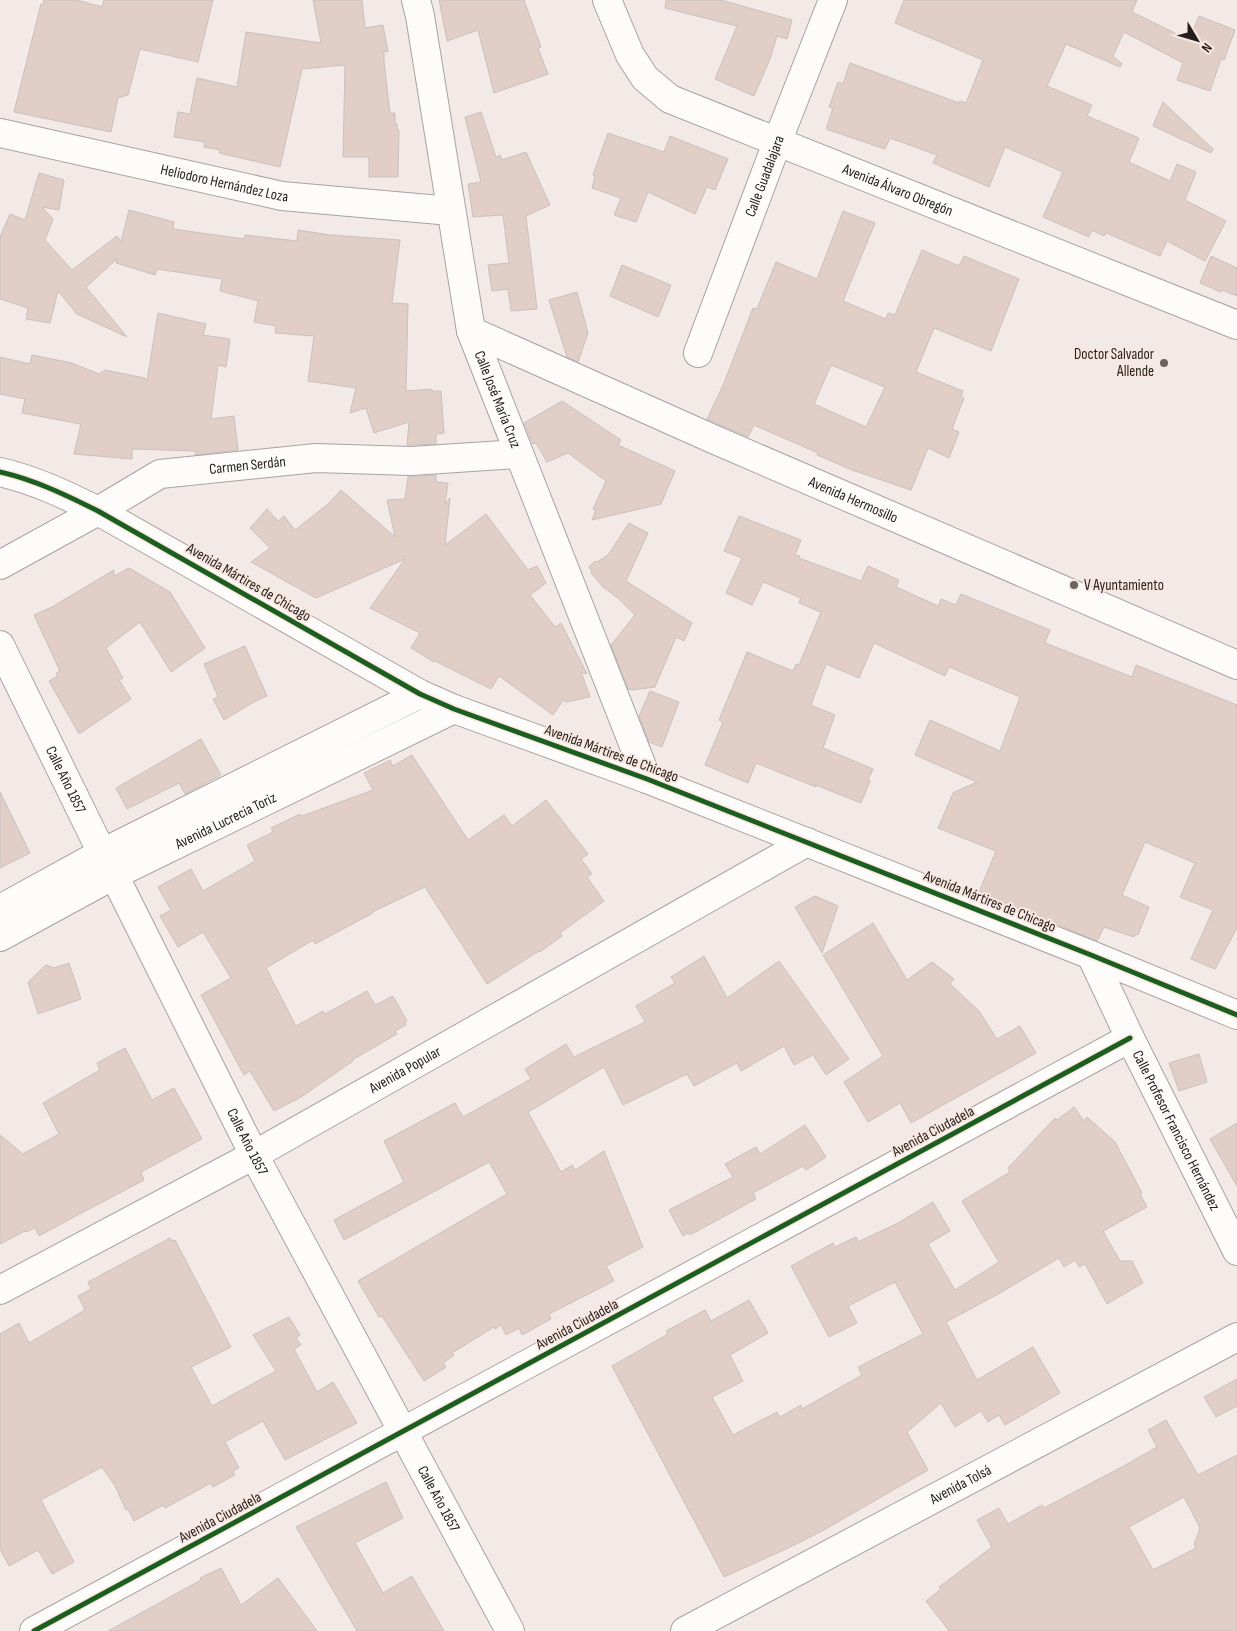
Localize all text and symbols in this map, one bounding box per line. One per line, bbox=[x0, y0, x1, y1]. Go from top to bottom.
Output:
north arrow bbox=[1172, 15, 1222, 65]
text: N bbox=[1198, 40, 1216, 56]
street label: Calle Guadalajara bbox=[741, 133, 789, 220]
street label: Avenida Álvaro Obregón bbox=[839, 159, 956, 221]
street label: Heliodoro Hernández Loza bbox=[159, 160, 289, 207]
place label: Doctor Salvador Allende bbox=[1074, 345, 1155, 381]
street label: Calle José María Cruz bbox=[470, 348, 525, 452]
marker: Doctor Salvador Allende bbox=[1158, 357, 1170, 369]
street label: Carmen Serdán bbox=[208, 452, 287, 479]
street label: Avenida Hermosillo bbox=[805, 472, 901, 528]
street label: Avenida Mártires de Chicago bbox=[182, 538, 315, 626]
place label: V Ayuntamiento bbox=[1084, 576, 1164, 595]
marker: V Ayuntamiento bbox=[1068, 579, 1080, 591]
street label: Avenida Mártires de Chicago bbox=[541, 720, 681, 786]
street label: Calle Año 1857 bbox=[41, 743, 90, 817]
street label: Avenida Lucrecia Toriz bbox=[171, 788, 280, 854]
street label: Avenida Mártires de Chicago bbox=[920, 866, 1059, 937]
street label: Avenida Popular bbox=[365, 1042, 445, 1098]
street label: Calle Profesor Francisco Hernández bbox=[1128, 1047, 1224, 1214]
street label: Avenida Ciudadela bbox=[888, 1102, 978, 1162]
street label: Calle Año 1857 bbox=[222, 1105, 272, 1179]
street label: Avenida Ciudadela bbox=[532, 1295, 622, 1355]
street label: Avenida Tolsá bbox=[926, 1461, 995, 1509]
street label: Calle Año 1857 bbox=[413, 1463, 464, 1535]
street label: Avenida Ciudadela bbox=[175, 1488, 265, 1548]

